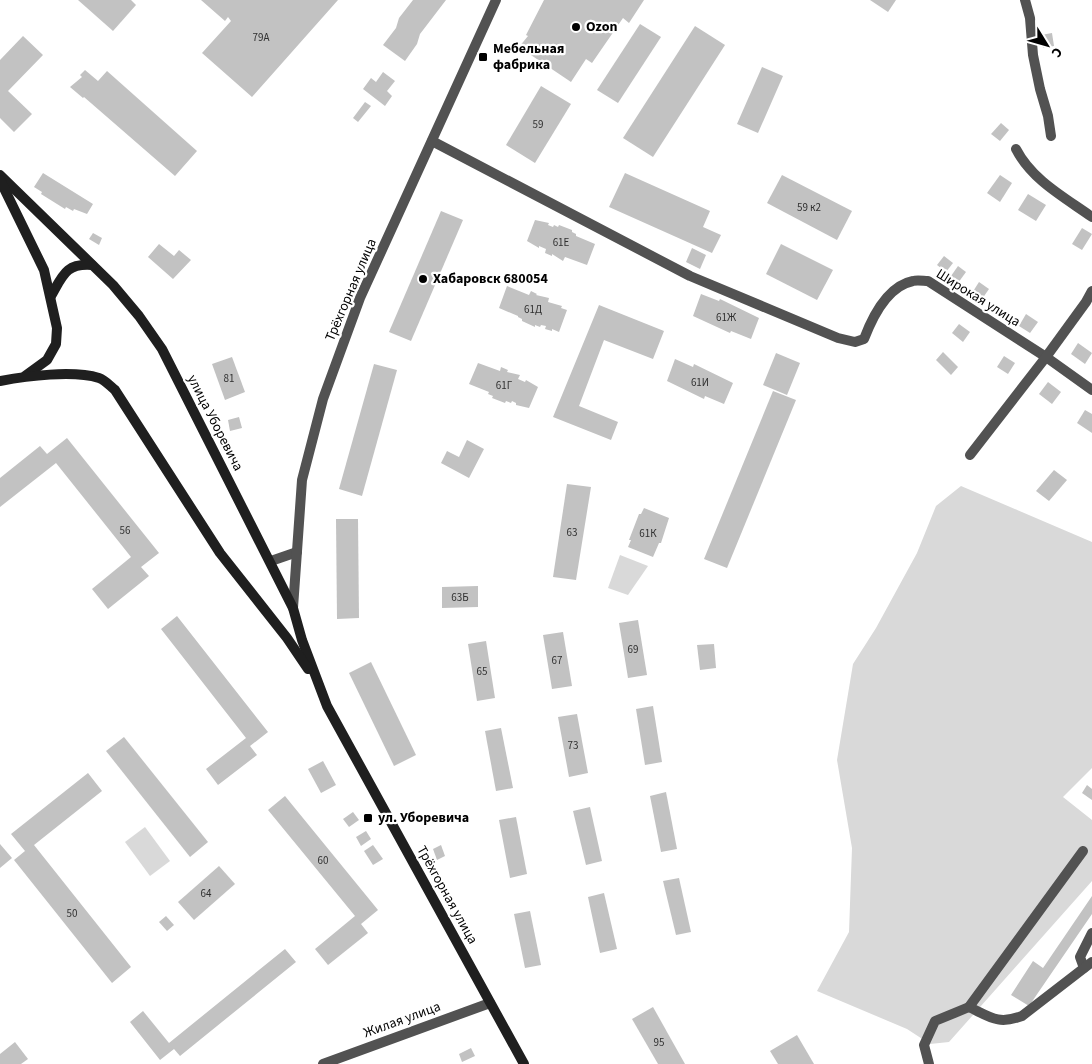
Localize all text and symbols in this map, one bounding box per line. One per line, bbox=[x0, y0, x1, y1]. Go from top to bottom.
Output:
place label: Ozon bbox=[586, 17, 617, 37]
north arrow bbox=[1022, 20, 1072, 70]
marker: Ozon bbox=[570, 21, 582, 33]
house number: 79А bbox=[253, 30, 269, 45]
place label: Мебельная фабрика bbox=[493, 39, 564, 75]
text: С bbox=[1046, 43, 1067, 61]
marker: Мебельная фабрика bbox=[477, 51, 489, 63]
house number: 59 bbox=[533, 117, 543, 132]
house number: 59 к2 bbox=[797, 200, 821, 215]
house number: 61Е bbox=[553, 235, 570, 250]
street label: Трёхгорная улица bbox=[320, 236, 382, 344]
street label: Широкая улица bbox=[932, 264, 1024, 332]
place label: Хабаровск 680054 bbox=[433, 269, 548, 289]
marker: Хабаровск 680054 bbox=[417, 273, 429, 285]
house number: 61Д bbox=[524, 302, 542, 317]
house number: 61Ж bbox=[716, 310, 737, 325]
street label: улица Уборевича bbox=[182, 371, 248, 475]
house number: 81 bbox=[224, 371, 234, 386]
house number: 61И bbox=[691, 375, 709, 390]
house number: 61Г bbox=[496, 378, 513, 393]
house number: 56 bbox=[120, 523, 131, 538]
house number: 63 bbox=[567, 525, 577, 540]
house number: 61К bbox=[639, 526, 657, 541]
house number: 63Б bbox=[451, 590, 469, 605]
house number: 69 bbox=[628, 642, 638, 657]
house number: 67 bbox=[552, 653, 562, 668]
house number: 65 bbox=[477, 664, 487, 679]
house number: 73 bbox=[568, 738, 578, 753]
place label: ул. Уборевича bbox=[378, 808, 469, 828]
marker: ул. Уборевича bbox=[362, 812, 374, 824]
street label: Трёхгорная улица bbox=[412, 842, 482, 948]
house number: 60 bbox=[318, 853, 328, 868]
house number: 64 bbox=[201, 886, 212, 901]
house number: 50 bbox=[67, 906, 77, 921]
street label: Жилая улица bbox=[361, 997, 443, 1043]
house number: 95 bbox=[654, 1035, 664, 1050]

